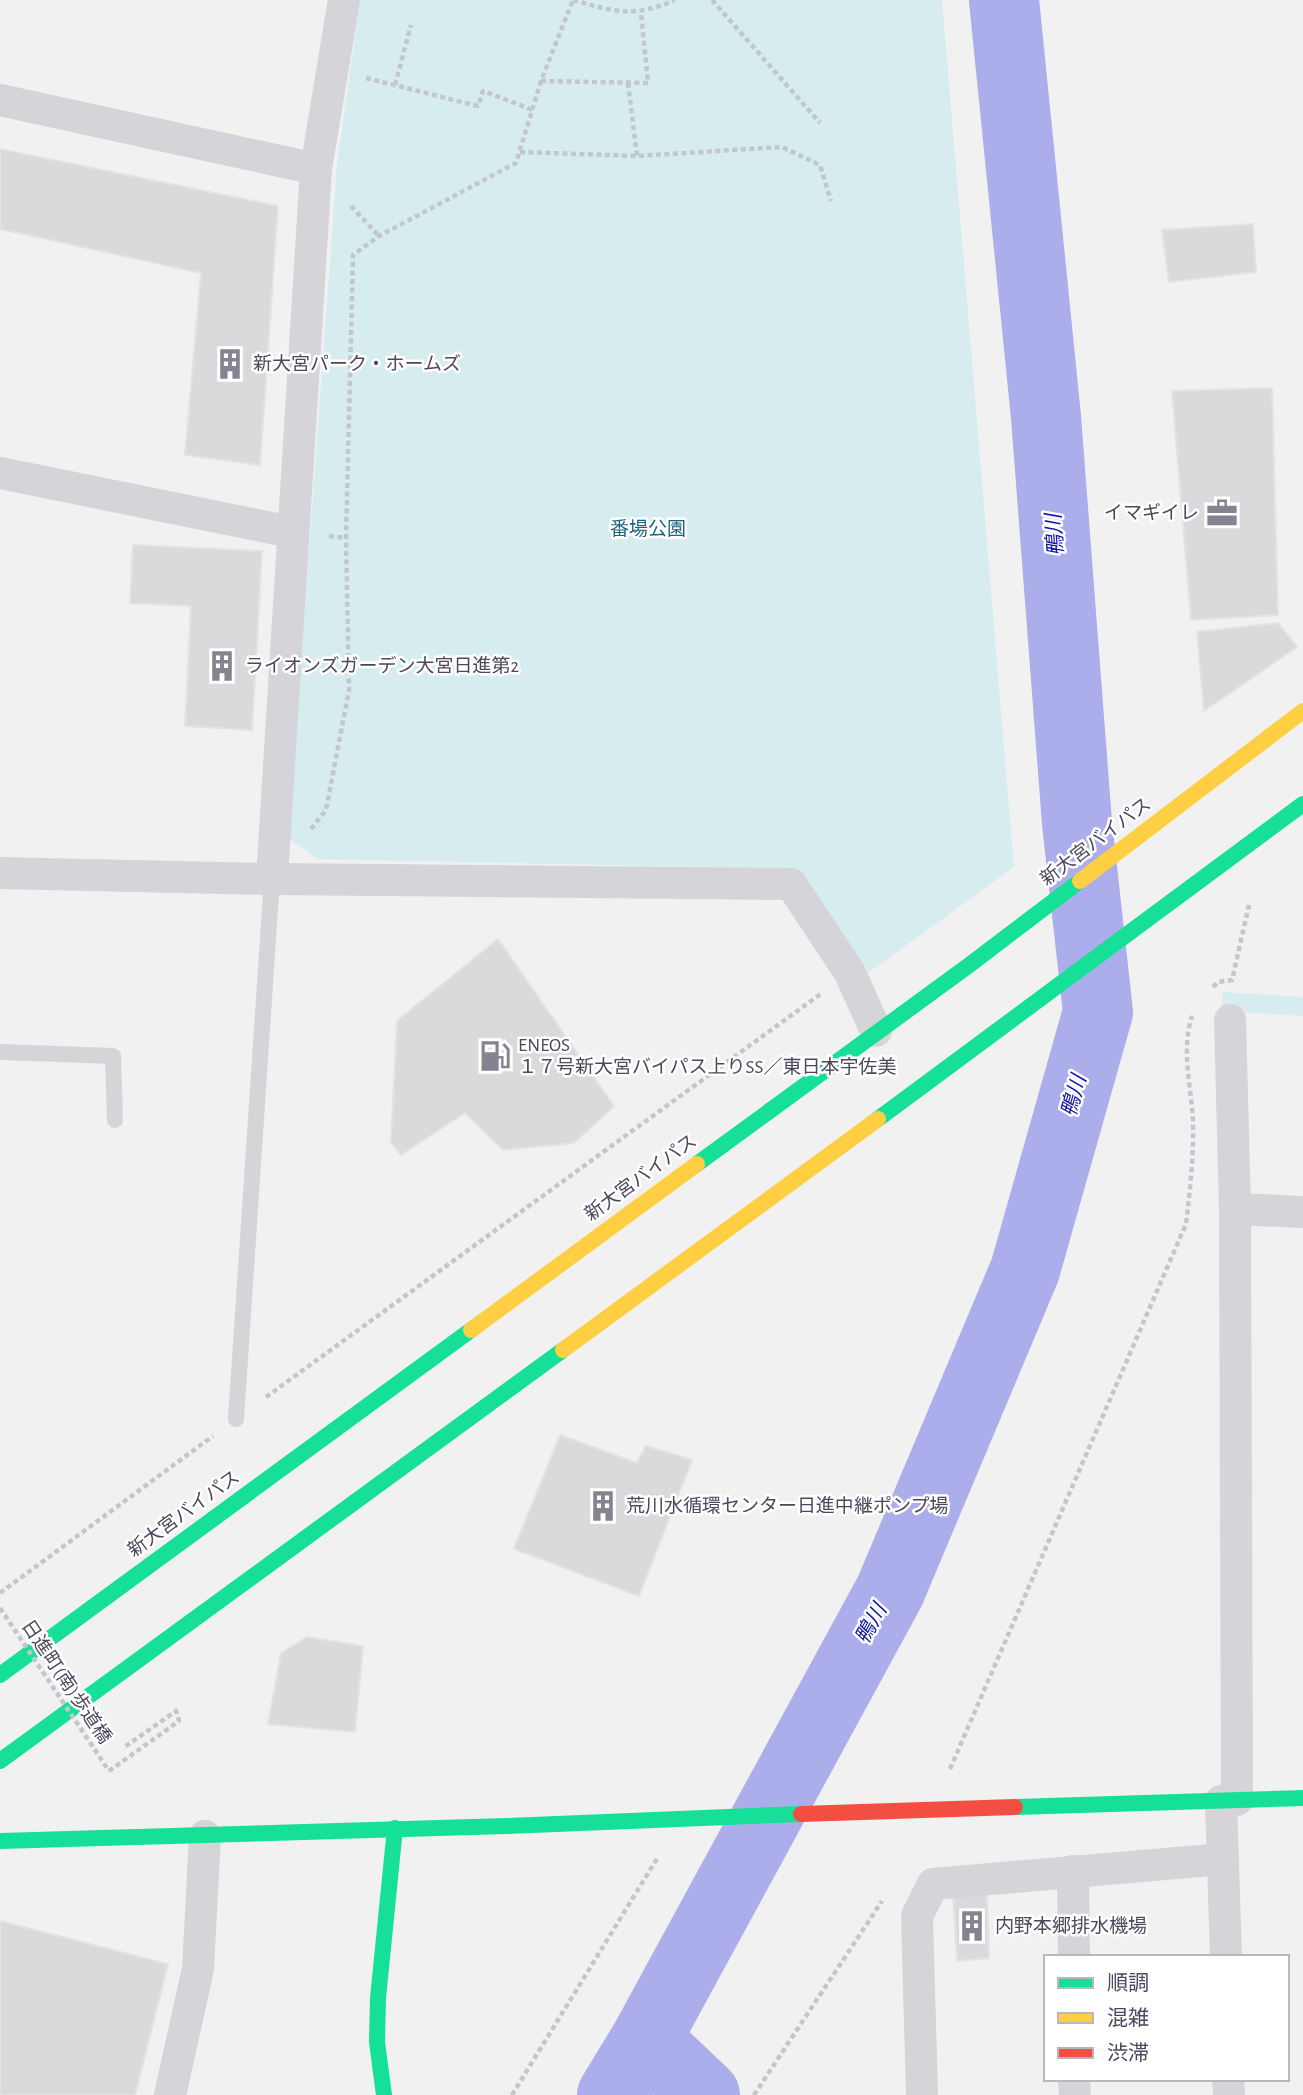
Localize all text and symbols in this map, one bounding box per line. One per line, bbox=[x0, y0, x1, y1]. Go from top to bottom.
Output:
building icon: 新大宮パーク・ホームズ bbox=[213, 347, 247, 381]
place label: 新大宮パーク・ホームズ bbox=[253, 353, 461, 374]
office icon: イマギイレ bbox=[1205, 496, 1239, 530]
place label: イマギイレ bbox=[1104, 502, 1199, 523]
water label: 鴨川 bbox=[1042, 511, 1067, 557]
park label: 番場公園 bbox=[610, 519, 686, 539]
building icon: ライオンズガーデン大宮日進第2 bbox=[205, 649, 239, 683]
place label: ライオンズガーデン大宮日進第2 bbox=[245, 655, 520, 676]
street label: 新大宮バイパス bbox=[1037, 794, 1155, 889]
place label: ENEOS １７号新大宮バイパス上りSS／東日本宇佐美 bbox=[518, 1036, 897, 1077]
fuel station icon: ENEOS １７号新大宮バイパス上りSS／東日本宇佐美 bbox=[478, 1039, 512, 1073]
water label: 鴨川 bbox=[1057, 1071, 1090, 1119]
street label: 新大宮バイパス bbox=[581, 1131, 700, 1225]
street label: 新大宮バイパス bbox=[124, 1467, 243, 1561]
building icon: 荒川水循環センター日進中継ポンプ場 bbox=[586, 1489, 620, 1523]
place label: 荒川水循環センター日進中継ポンプ場 bbox=[626, 1495, 948, 1516]
water label: 鴨川 bbox=[851, 1598, 891, 1647]
street label: 日進町(南)歩道橋 bbox=[18, 1616, 116, 1747]
building icon: 内野本郷排水機場 bbox=[955, 1909, 989, 1943]
place label: 内野本郷排水機場 bbox=[995, 1915, 1147, 1936]
legend bbox=[1044, 1955, 1289, 2081]
text: 順調 bbox=[1107, 1972, 1149, 1994]
text: 混雑 bbox=[1107, 2007, 1149, 2029]
text: 渋滞 bbox=[1107, 2042, 1149, 2064]

